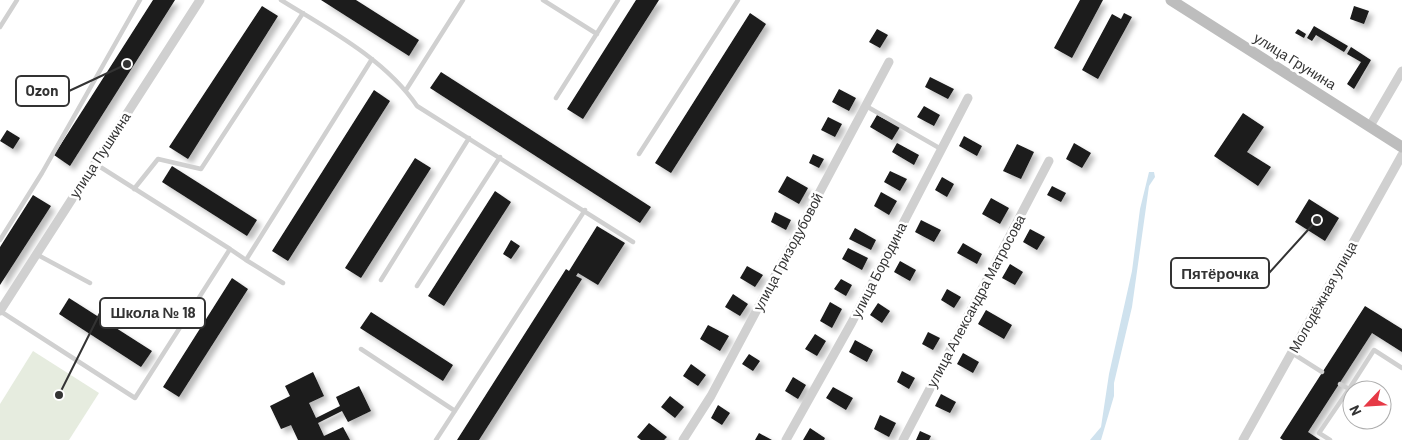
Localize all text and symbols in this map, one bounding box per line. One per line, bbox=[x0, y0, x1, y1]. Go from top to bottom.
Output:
street label: улица Грунина bbox=[1251, 29, 1340, 93]
callout: Ozon bbox=[16, 76, 69, 106]
text: Ozon bbox=[26, 81, 58, 99]
street label: улица Пушкина bbox=[65, 108, 134, 201]
street label: улица Гризодубовой bbox=[749, 190, 826, 314]
street label: улица Александра Матросова bbox=[923, 211, 1029, 390]
street label: улица Бородина bbox=[847, 219, 910, 320]
street label: Молодёжная улица bbox=[1285, 238, 1360, 355]
callout: Пятёрочка bbox=[1171, 258, 1269, 288]
text: Пятёрочка bbox=[1181, 264, 1260, 282]
callout: Школа № 18 bbox=[100, 298, 205, 328]
text: Школа № 18 bbox=[110, 303, 196, 321]
north arrow bbox=[1342, 380, 1392, 430]
text: N bbox=[1345, 403, 1364, 419]

